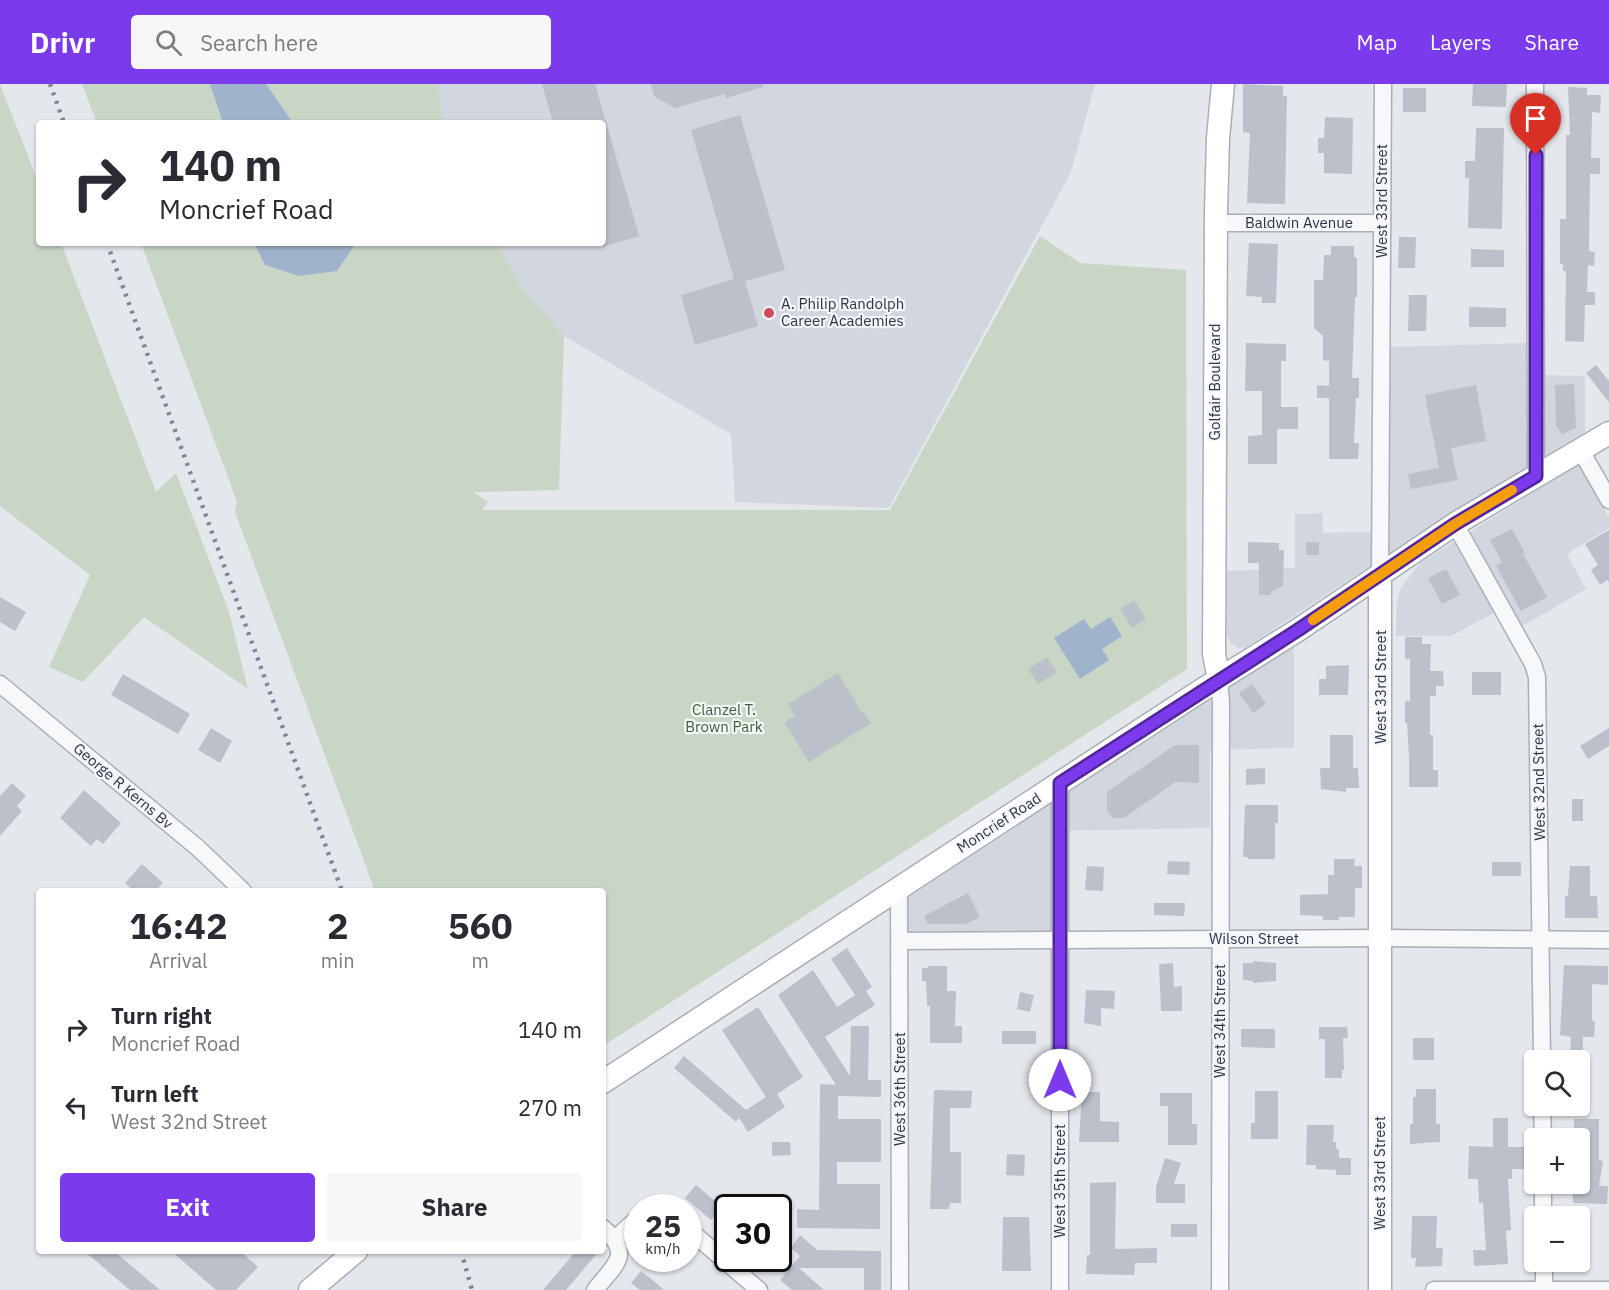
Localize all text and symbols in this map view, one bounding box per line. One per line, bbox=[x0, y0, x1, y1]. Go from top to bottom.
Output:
search box bbox=[131, 15, 551, 69]
text: Drivr bbox=[30, 24, 95, 61]
icon: search bbox=[152, 26, 185, 59]
text: Search here bbox=[200, 28, 318, 57]
text: Map bbox=[1357, 28, 1397, 56]
text: Layers bbox=[1430, 28, 1492, 56]
text: Share bbox=[1525, 28, 1579, 56]
pin bbox=[1510, 93, 1561, 155]
icon: arrive bbox=[1519, 102, 1552, 135]
text: 140 m bbox=[159, 138, 282, 193]
icon: right bbox=[60, 144, 138, 222]
street label: West 33rd Street bbox=[1372, 144, 1391, 258]
text: Moncrief Road bbox=[159, 191, 334, 226]
street label: Baldwin Avenue bbox=[1245, 213, 1353, 232]
place label: A. Philip Randolph Career Academies bbox=[781, 294, 904, 330]
marker: A. Philip Randolph Career Academies bbox=[762, 306, 776, 320]
street label: Golfair Boulevard bbox=[1205, 324, 1224, 440]
street label: West 33rd Street bbox=[1371, 630, 1390, 744]
park label: Clanzel T. Brown Park bbox=[685, 700, 763, 736]
street label: West 32nd Street bbox=[1528, 723, 1549, 841]
street label: George R Kerns Bv bbox=[70, 738, 177, 833]
street label: Moncrief Road bbox=[953, 788, 1045, 857]
text: 16:42 bbox=[129, 902, 228, 949]
text: 2 bbox=[327, 902, 349, 949]
text: 560 bbox=[448, 902, 513, 949]
street label: Wilson Street bbox=[1209, 929, 1299, 948]
text: Arrival bbox=[149, 947, 208, 974]
text: min bbox=[321, 947, 355, 974]
text: m bbox=[472, 947, 489, 974]
street label: West 34th Street bbox=[1210, 964, 1229, 1078]
text: Turn right bbox=[111, 1001, 212, 1030]
icon: right bbox=[60, 1013, 93, 1046]
text: 140 m bbox=[518, 1015, 582, 1044]
text: Moncrief Road bbox=[111, 1030, 240, 1057]
street label: West 36th Street bbox=[890, 1032, 909, 1146]
position arrow bbox=[1028, 1048, 1092, 1112]
map controls bbox=[1524, 1050, 1590, 1272]
button: search bbox=[1524, 1050, 1590, 1116]
text: Turn left bbox=[111, 1079, 199, 1108]
icon: left bbox=[60, 1091, 93, 1124]
text: 270 m bbox=[518, 1093, 582, 1122]
text: West 32nd Street bbox=[111, 1108, 267, 1135]
street label: West 33rd Street bbox=[1370, 1116, 1389, 1230]
street label: West 35th Street bbox=[1050, 1124, 1069, 1238]
button: + bbox=[1524, 1128, 1590, 1194]
button: Exit bbox=[60, 1173, 315, 1242]
button: Share bbox=[327, 1173, 582, 1242]
speed limit sign: 30 bbox=[714, 1194, 792, 1272]
text: 25 bbox=[645, 1206, 681, 1245]
button: − bbox=[1524, 1206, 1590, 1272]
text: km/h bbox=[645, 1239, 681, 1258]

